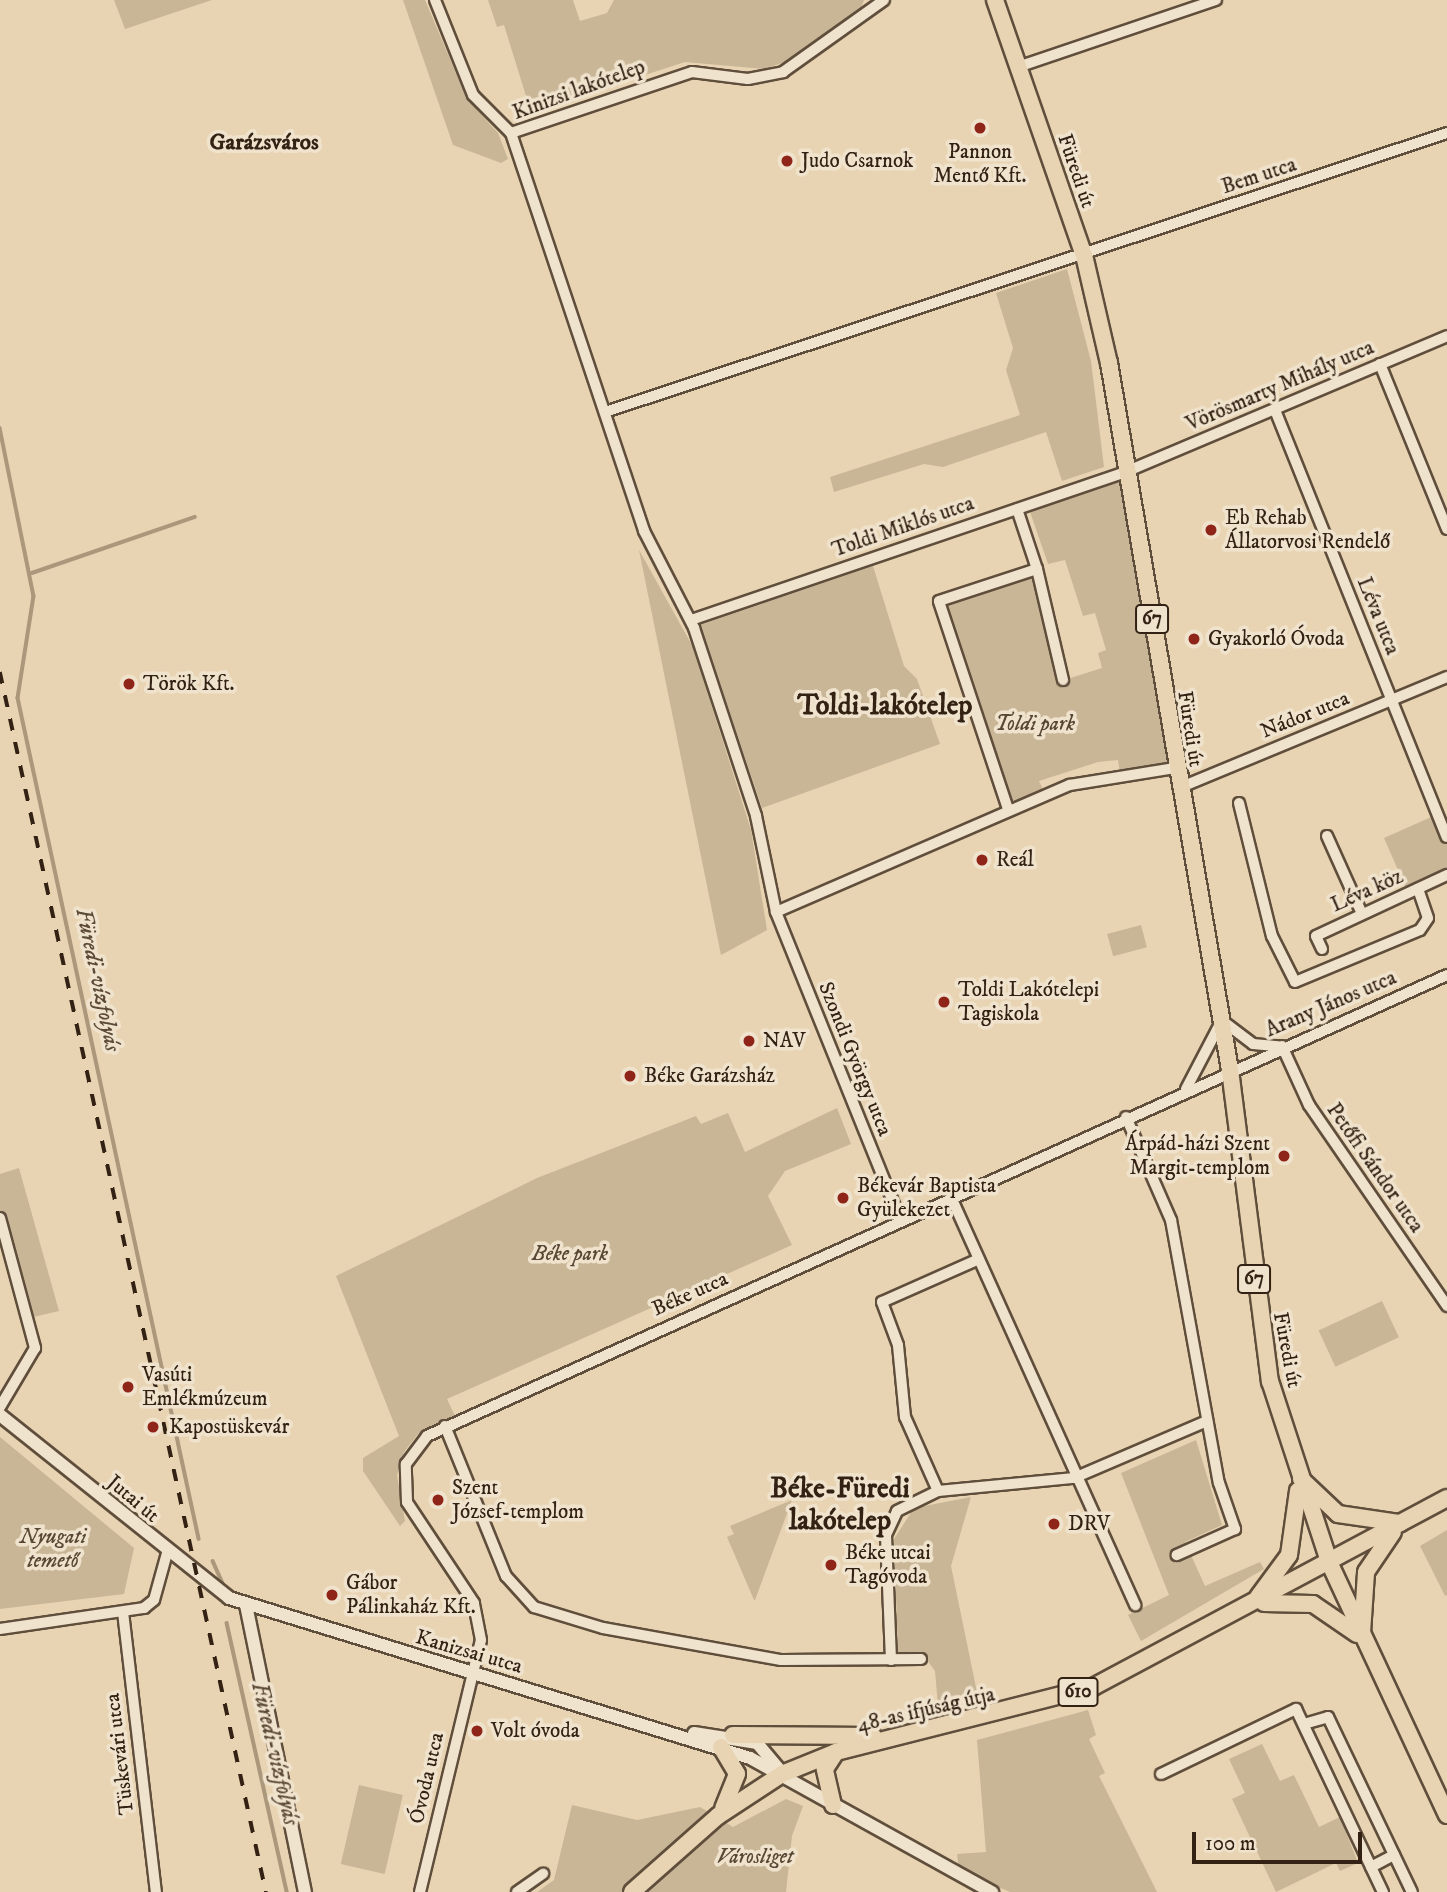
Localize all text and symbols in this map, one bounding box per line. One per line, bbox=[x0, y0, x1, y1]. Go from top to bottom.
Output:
street label: Kinizsi lakótelep bbox=[509, 54, 649, 126]
marker: Pannon Mentő Kft. bbox=[972, 120, 988, 136]
district label: Garázsváros bbox=[209, 129, 319, 157]
street label: Füredi út bbox=[1052, 131, 1100, 211]
place label: Pannon Mentő Kft. bbox=[933, 139, 1027, 189]
place label: Judo Csarnok bbox=[801, 148, 913, 174]
street label: Bem utca bbox=[1218, 152, 1300, 200]
marker: Judo Csarnok bbox=[779, 153, 795, 169]
street label: Vörösmarty Mihály utca bbox=[1182, 335, 1378, 437]
street label: Toldi Miklós utca bbox=[829, 491, 977, 563]
place label: Eb Rehab Állatorvosi Rendelő bbox=[1225, 505, 1390, 555]
marker: Eb Rehab Állatorvosi Rendelő bbox=[1203, 522, 1219, 538]
street label: Léva utca bbox=[1351, 574, 1405, 658]
road number: 67 bbox=[1134, 604, 1170, 634]
place label: Gyakorló Óvoda bbox=[1208, 626, 1344, 652]
marker: Gyakorló Óvoda bbox=[1186, 631, 1202, 647]
place label: Török Kft. bbox=[143, 671, 235, 697]
marker: Török Kft. bbox=[121, 676, 137, 692]
street label: Nádor utca bbox=[1257, 686, 1353, 744]
district label: Toldi-lakótelep bbox=[798, 689, 972, 723]
street label: Füredi út bbox=[1172, 689, 1208, 769]
park label: Toldi park bbox=[995, 711, 1075, 737]
place label: Reál bbox=[996, 847, 1034, 873]
marker: Reál bbox=[974, 852, 990, 868]
street label: Léva köz bbox=[1327, 864, 1407, 918]
water label: Füredi-vízfolyás bbox=[68, 906, 126, 1054]
street label: Arany János utca bbox=[1262, 965, 1400, 1043]
place label: Toldi Lakótelepi Tagiskola bbox=[958, 977, 1099, 1027]
street label: Szondi György utca bbox=[813, 978, 897, 1140]
marker: Toldi Lakótelepi Tagiskola bbox=[936, 994, 952, 1010]
place label: NAV bbox=[763, 1028, 806, 1054]
marker: NAV bbox=[741, 1033, 757, 1049]
place label: Béke Garázsház bbox=[644, 1063, 775, 1089]
marker: Béke Garázsház bbox=[622, 1068, 638, 1084]
street label: Petőfi Sándor utca bbox=[1321, 1098, 1429, 1238]
place label: Árpád-házi Szent Margit-templom bbox=[1125, 1131, 1270, 1181]
marker: Árpád-házi Szent Margit-templom bbox=[1276, 1148, 1292, 1164]
place label: Békevár Baptista Gyülekezet bbox=[857, 1173, 996, 1223]
marker: Békevár Baptista Gyülekezet bbox=[835, 1190, 851, 1206]
park label: Béke park bbox=[532, 1241, 608, 1267]
road number: 67 bbox=[1236, 1264, 1272, 1294]
street label: Béke utca bbox=[648, 1266, 732, 1322]
street label: Füredi út bbox=[1267, 1310, 1307, 1390]
place label: Vasúti Emlékmúzeum bbox=[142, 1362, 268, 1412]
marker: Vasúti Emlékmúzeum bbox=[120, 1379, 136, 1395]
place label: Kapostüskevár bbox=[169, 1414, 289, 1440]
marker: Kapostüskevár bbox=[143, 1417, 163, 1437]
street label: Jutai út bbox=[102, 1470, 164, 1528]
district label: Béke-Füredi lakótelep bbox=[770, 1472, 910, 1538]
place label: Szent József-templom bbox=[452, 1475, 584, 1525]
marker: Szent József-templom bbox=[430, 1492, 446, 1508]
place label: DRV bbox=[1068, 1511, 1110, 1537]
marker: DRV bbox=[1046, 1516, 1062, 1532]
park label: Nyugati temető bbox=[20, 1524, 86, 1574]
place label: Béke utcai Tagóvoda bbox=[845, 1540, 931, 1590]
marker: Béke utcai Tagóvoda bbox=[823, 1557, 839, 1573]
place label: Gábor Pálinkaház Kft. bbox=[346, 1570, 476, 1620]
marker: Gábor Pálinkaház Kft. bbox=[324, 1587, 340, 1603]
street label: Kanizsai utca bbox=[413, 1625, 525, 1679]
road number: 610 bbox=[1057, 1676, 1099, 1708]
water label: Füredi-vízfolyás bbox=[244, 1680, 304, 1828]
street label: 48-as ifjúság útja bbox=[855, 1682, 997, 1738]
street label: Tüskevári utca bbox=[100, 1692, 140, 1816]
place label: Volt óvoda bbox=[491, 1718, 580, 1744]
marker: Volt óvoda bbox=[469, 1723, 485, 1739]
street label: Óvoda utca bbox=[404, 1730, 450, 1826]
scale bar bbox=[1195, 1818, 1365, 1862]
text: 100 m bbox=[1205, 1831, 1256, 1857]
park label: Városliget bbox=[717, 1844, 793, 1870]

